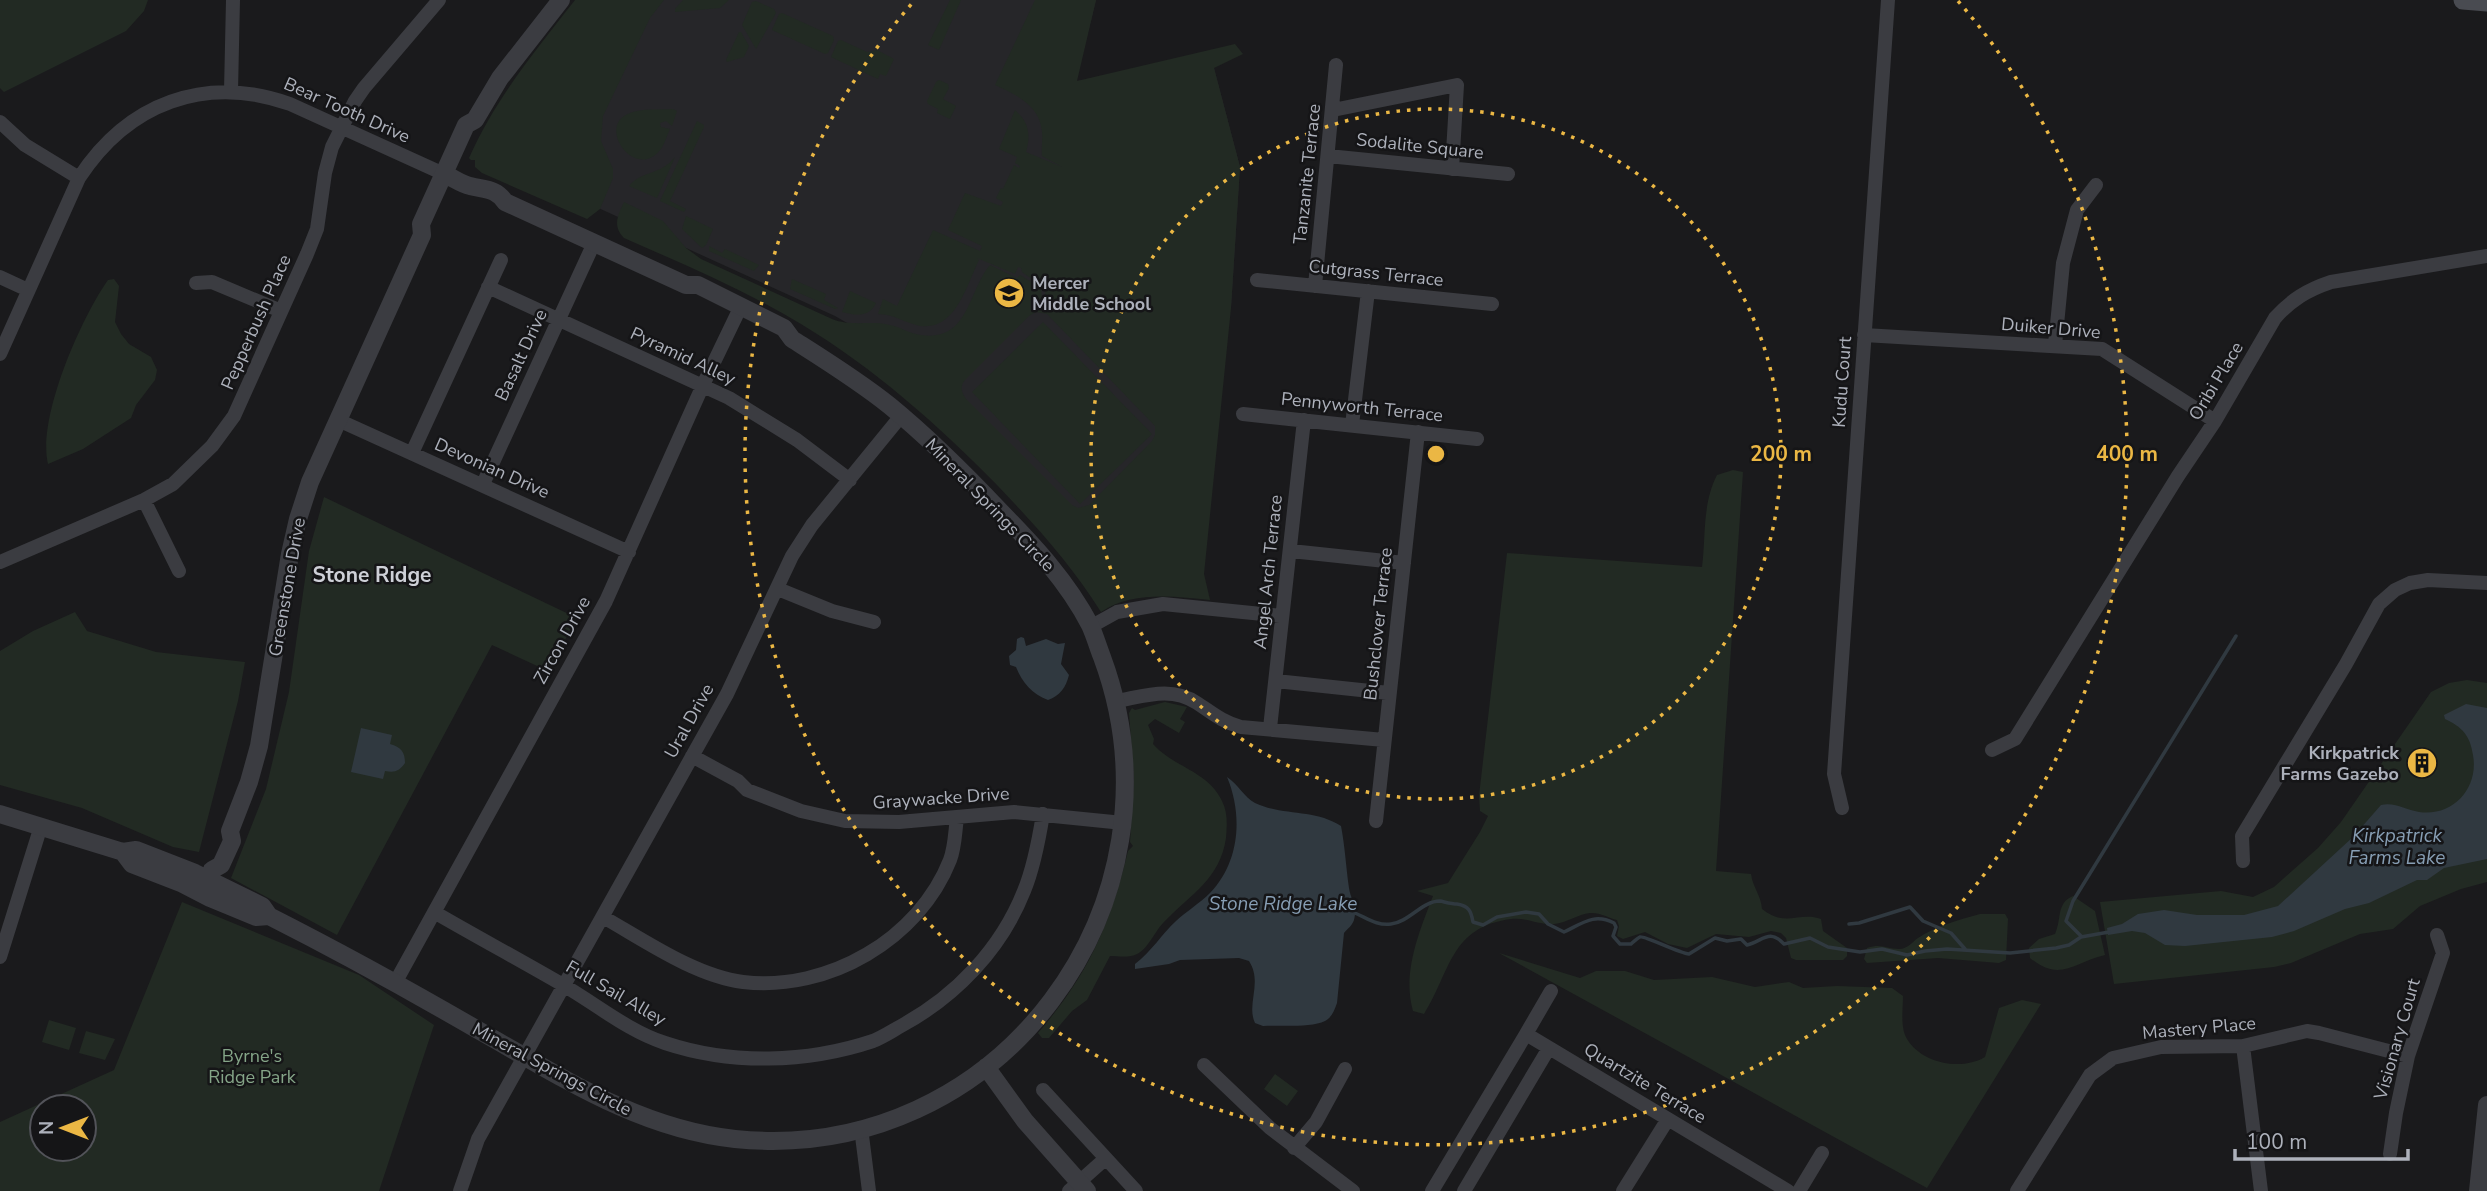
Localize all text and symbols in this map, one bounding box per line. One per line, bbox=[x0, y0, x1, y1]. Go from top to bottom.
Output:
street label: Bear Tooth Drive bbox=[280, 71, 414, 149]
street label: Tanzanite Terrace bbox=[1288, 103, 1326, 245]
street label: Sodalite Square bbox=[1355, 127, 1485, 165]
street label: Pepperbush Place bbox=[215, 251, 297, 393]
street label: Cutgrass Terrace bbox=[1307, 254, 1445, 292]
place label: Mercer Middle School bbox=[1032, 271, 1151, 316]
school or university icon: Mercer Middle School bbox=[992, 276, 1026, 310]
street label: Basalt Drive bbox=[489, 305, 553, 405]
street label: Duiker Drive bbox=[2000, 312, 2102, 344]
street label: Pyramid Alley bbox=[626, 321, 740, 391]
street label: Kudu Court bbox=[1827, 335, 1857, 428]
street label: Oribi Place bbox=[2183, 337, 2249, 425]
street label: Pennyworth Terrace bbox=[1280, 387, 1444, 427]
street label: Devonian Drive bbox=[431, 432, 553, 504]
street label: Mineral Springs Circle bbox=[920, 433, 1060, 577]
text: 200 m bbox=[1750, 440, 1812, 468]
text: 400 m bbox=[2096, 440, 2158, 468]
centre of rings bbox=[1424, 442, 1448, 466]
street label: Angel Arch Terrace bbox=[1248, 494, 1288, 650]
street label: Greenstone Drive bbox=[263, 516, 311, 658]
street label: Bushclover Terrace bbox=[1358, 546, 1398, 702]
district label: Stone Ridge bbox=[313, 561, 431, 589]
street label: Zircon Drive bbox=[528, 592, 596, 688]
street label: Ural Drive bbox=[659, 679, 719, 763]
place label: Kirkpatrick Farms Gazebo bbox=[2281, 741, 2399, 786]
building icon: Kirkpatrick Farms Gazebo bbox=[2405, 746, 2439, 780]
street label: Graywacke Drive bbox=[872, 781, 1010, 815]
water label: Kirkpatrick Farms Lake bbox=[2349, 823, 2445, 871]
water label: Stone Ridge Lake bbox=[1209, 891, 1357, 917]
street label: Full Sail Alley bbox=[561, 955, 671, 1032]
street label: Visionary Court bbox=[2368, 975, 2426, 1103]
street label: Mastery Place bbox=[2141, 1011, 2257, 1045]
street label: Mineral Springs Circle bbox=[468, 1017, 636, 1121]
street label: Quartzite Terrace bbox=[1579, 1037, 1711, 1129]
park label: Byrne's Ridge Park bbox=[208, 1044, 297, 1089]
north arrow bbox=[28, 1093, 98, 1163]
scale bar bbox=[2235, 1118, 2408, 1162]
text: N bbox=[34, 1121, 60, 1135]
text: 100 m bbox=[2246, 1128, 2307, 1156]

